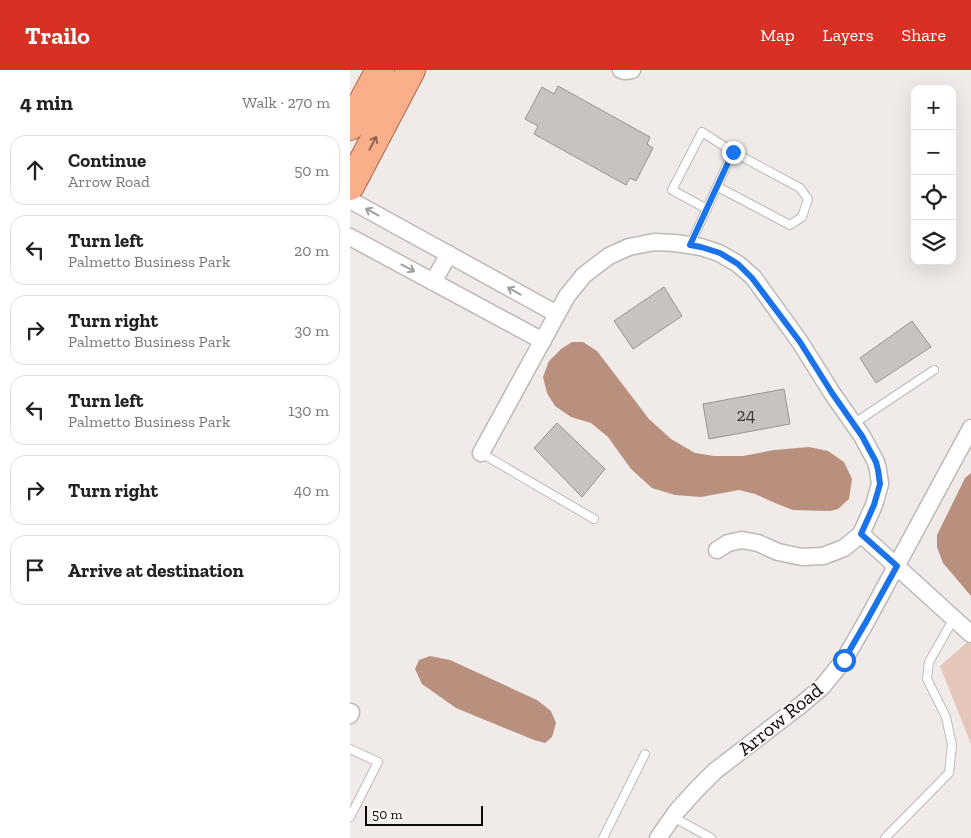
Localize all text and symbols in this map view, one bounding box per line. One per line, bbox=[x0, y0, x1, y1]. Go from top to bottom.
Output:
text: Trailo bbox=[25, 21, 90, 50]
text: Map bbox=[760, 24, 795, 46]
text: Layers bbox=[823, 24, 874, 46]
text: Share bbox=[902, 24, 946, 46]
map controls bbox=[911, 85, 956, 265]
button: + bbox=[911, 85, 956, 130]
text: 4 min bbox=[20, 90, 73, 115]
text: Walk · 270 m bbox=[242, 93, 330, 112]
button: − bbox=[911, 130, 956, 175]
one-way arrow bbox=[369, 136, 378, 151]
route end bbox=[722, 141, 745, 164]
text: Continue bbox=[68, 149, 146, 172]
icon: ahead bbox=[21, 156, 49, 184]
text: 50 m bbox=[294, 161, 329, 180]
text: Arrow Road bbox=[68, 172, 150, 191]
button: locate bbox=[911, 175, 956, 220]
one-way arrow bbox=[365, 207, 380, 216]
button: layers bbox=[911, 220, 956, 265]
text: Turn left bbox=[68, 229, 143, 252]
icon: left bbox=[21, 236, 49, 264]
text: 20 m bbox=[294, 241, 329, 260]
text: Palmetto Business Park bbox=[68, 252, 230, 271]
one-way arrow bbox=[401, 264, 415, 274]
one-way arrow bbox=[508, 285, 522, 295]
text: Turn right bbox=[68, 309, 158, 332]
icon: right bbox=[21, 316, 49, 344]
text: 30 m bbox=[295, 321, 329, 340]
text: Palmetto Business Park bbox=[68, 332, 230, 351]
text: Turn left bbox=[68, 389, 143, 412]
icon: left bbox=[21, 396, 49, 424]
text: 130 m bbox=[288, 401, 329, 420]
house number: 24 bbox=[737, 404, 756, 426]
text: Palmetto Business Park bbox=[68, 412, 230, 431]
icon: right bbox=[21, 476, 49, 504]
text: Turn right bbox=[68, 479, 158, 502]
text: 40 m bbox=[294, 481, 329, 500]
icon: arrive bbox=[21, 556, 49, 584]
text: Arrive at destination bbox=[68, 559, 244, 582]
route start bbox=[833, 649, 856, 672]
street label: Arrow Road bbox=[733, 678, 827, 760]
scale bar bbox=[365, 803, 482, 826]
text: 50 m bbox=[372, 806, 403, 823]

